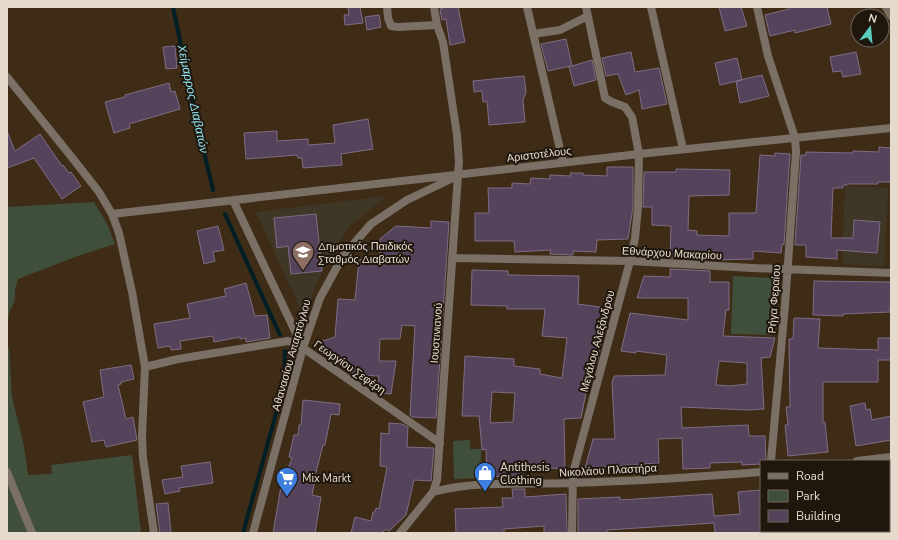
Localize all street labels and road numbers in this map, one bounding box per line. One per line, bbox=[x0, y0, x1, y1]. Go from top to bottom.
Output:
street label: Αριστοτέλους bbox=[506, 143, 572, 166]
street label: Εθνάρχου Μακαρίου bbox=[622, 243, 722, 264]
street label: Ρήγα Φεραίου bbox=[765, 264, 784, 334]
street label: Μεγάλου Αλεξάνδρου bbox=[577, 288, 618, 394]
street label: Αθανασίου Απαρτόγλου bbox=[268, 298, 315, 413]
street label: Ιουστινιανού bbox=[427, 302, 446, 364]
street label: Γεωργίου Σεφέρη bbox=[311, 337, 389, 398]
street label: Νικολάου Πλαστήρα bbox=[559, 460, 658, 481]

